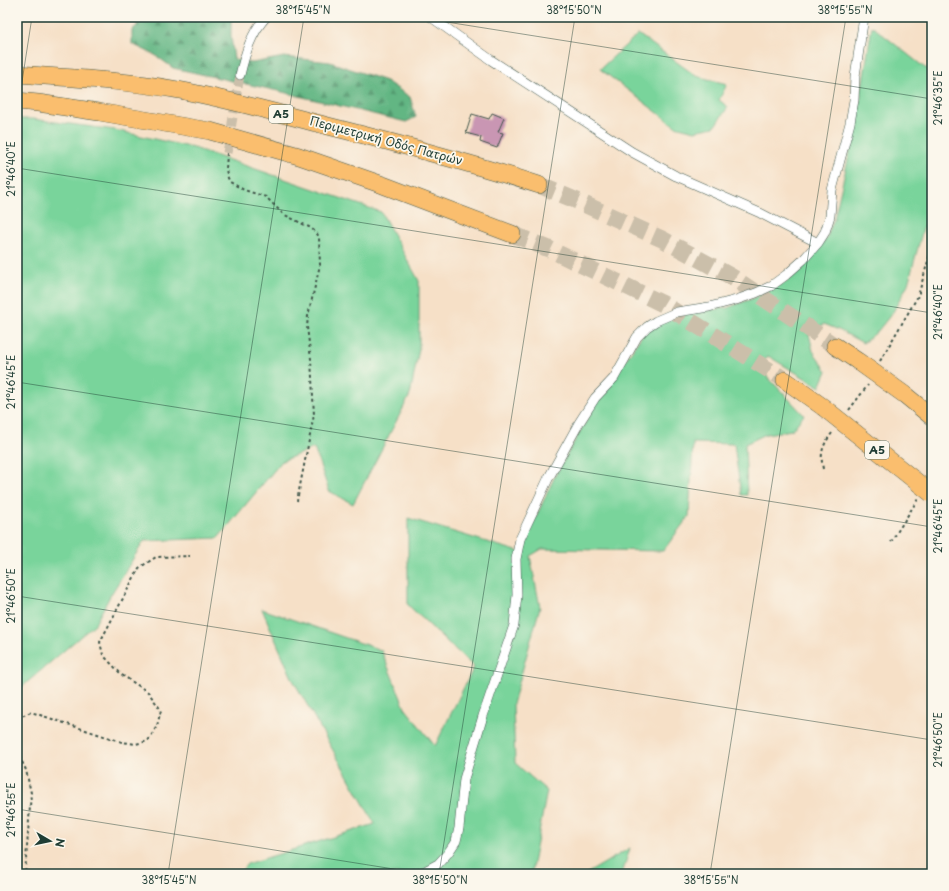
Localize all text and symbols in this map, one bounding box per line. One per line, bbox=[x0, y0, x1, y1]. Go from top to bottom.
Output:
text: 38°15'45"N bbox=[276, 2, 331, 17]
text: 38°15'50"N bbox=[546, 2, 602, 17]
text: 38°15'55"N bbox=[817, 2, 873, 17]
text: 21°46'35"E bbox=[930, 71, 945, 126]
road number: Α5 bbox=[269, 105, 293, 123]
street label: Περιμετρική Οδός Πατρών bbox=[308, 111, 465, 169]
text: 21°46'40"E bbox=[3, 141, 18, 197]
text: 21°46'40"E bbox=[930, 284, 945, 340]
text: 21°46'45"E bbox=[3, 355, 18, 409]
road number: Α5 bbox=[865, 441, 889, 459]
text: 21°46'45"E bbox=[930, 499, 945, 553]
text: 21°46'50"E bbox=[3, 568, 18, 624]
text: 21°46'50"E bbox=[930, 712, 945, 768]
text: 21°46'55"E bbox=[3, 783, 18, 837]
north arrow bbox=[30, 821, 70, 861]
text: N bbox=[51, 837, 69, 849]
text: 38°15'45"N bbox=[142, 872, 197, 887]
text: 38°15'50"N bbox=[412, 872, 468, 887]
text: 38°15'55"N bbox=[683, 872, 739, 887]

